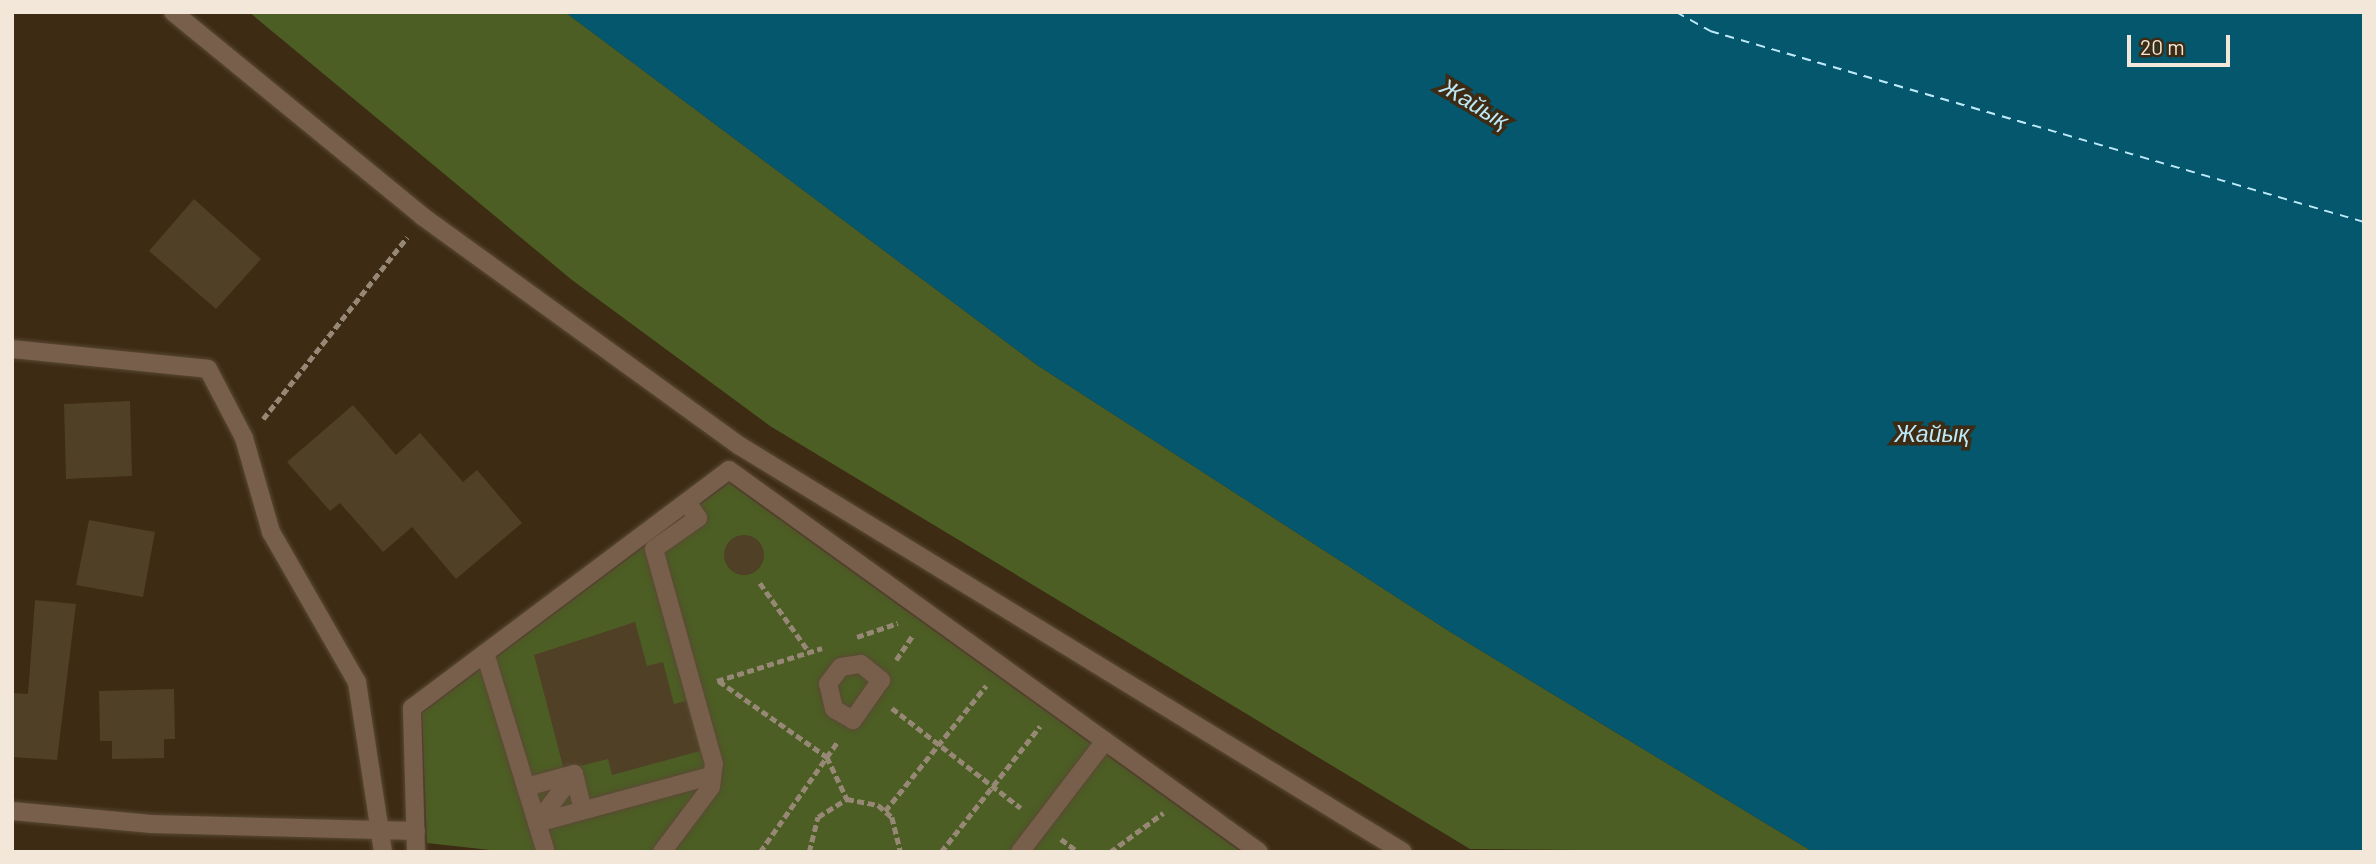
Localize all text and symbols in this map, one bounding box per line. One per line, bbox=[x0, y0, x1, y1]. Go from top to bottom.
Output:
scale bar bbox=[2131, 21, 2234, 65]
text: 20 m bbox=[2140, 34, 2185, 59]
water label: Жайық bbox=[1436, 72, 1514, 134]
water label: Жайық bbox=[1895, 419, 1969, 447]

